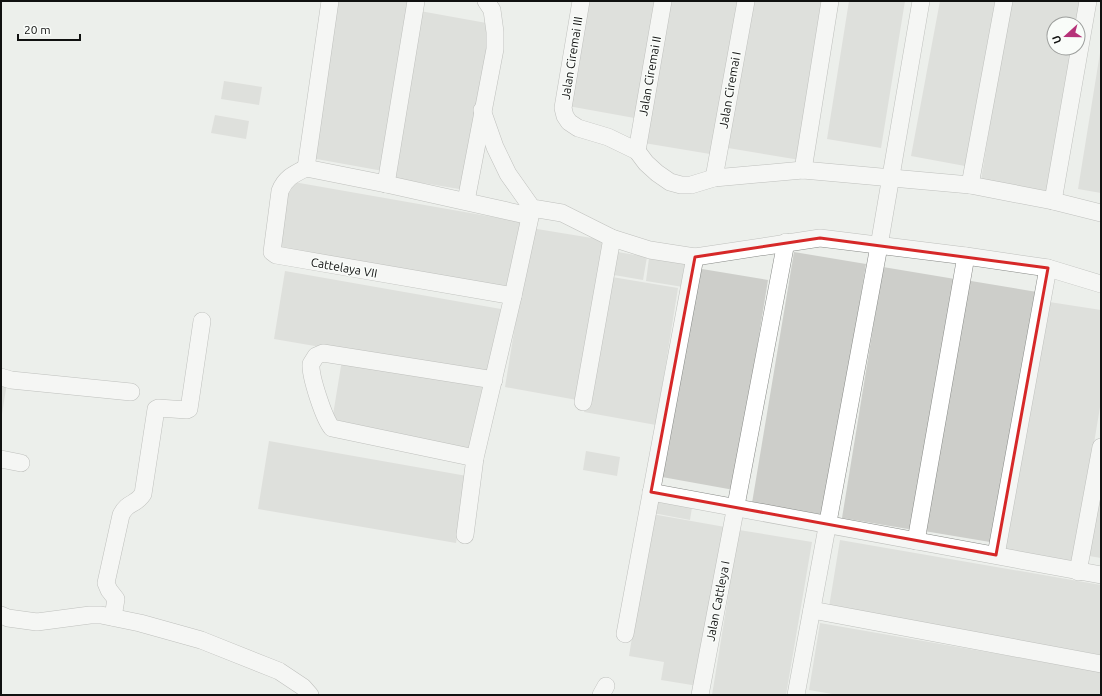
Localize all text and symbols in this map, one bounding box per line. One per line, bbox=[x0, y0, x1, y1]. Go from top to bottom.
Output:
street label: Jalan Ciremai III bbox=[559, 15, 584, 100]
scale bar bbox=[18, 16, 80, 42]
north arrow bbox=[1046, 16, 1086, 56]
text: 20 m bbox=[24, 23, 51, 36]
text: U bbox=[1050, 34, 1064, 45]
street label: Jalan Ciremai II bbox=[636, 35, 663, 117]
street label: Jalan Ciremai I bbox=[716, 51, 743, 129]
street label: Cattelaya VII bbox=[310, 255, 378, 280]
street label: Jalan Cattleya I bbox=[703, 560, 732, 642]

